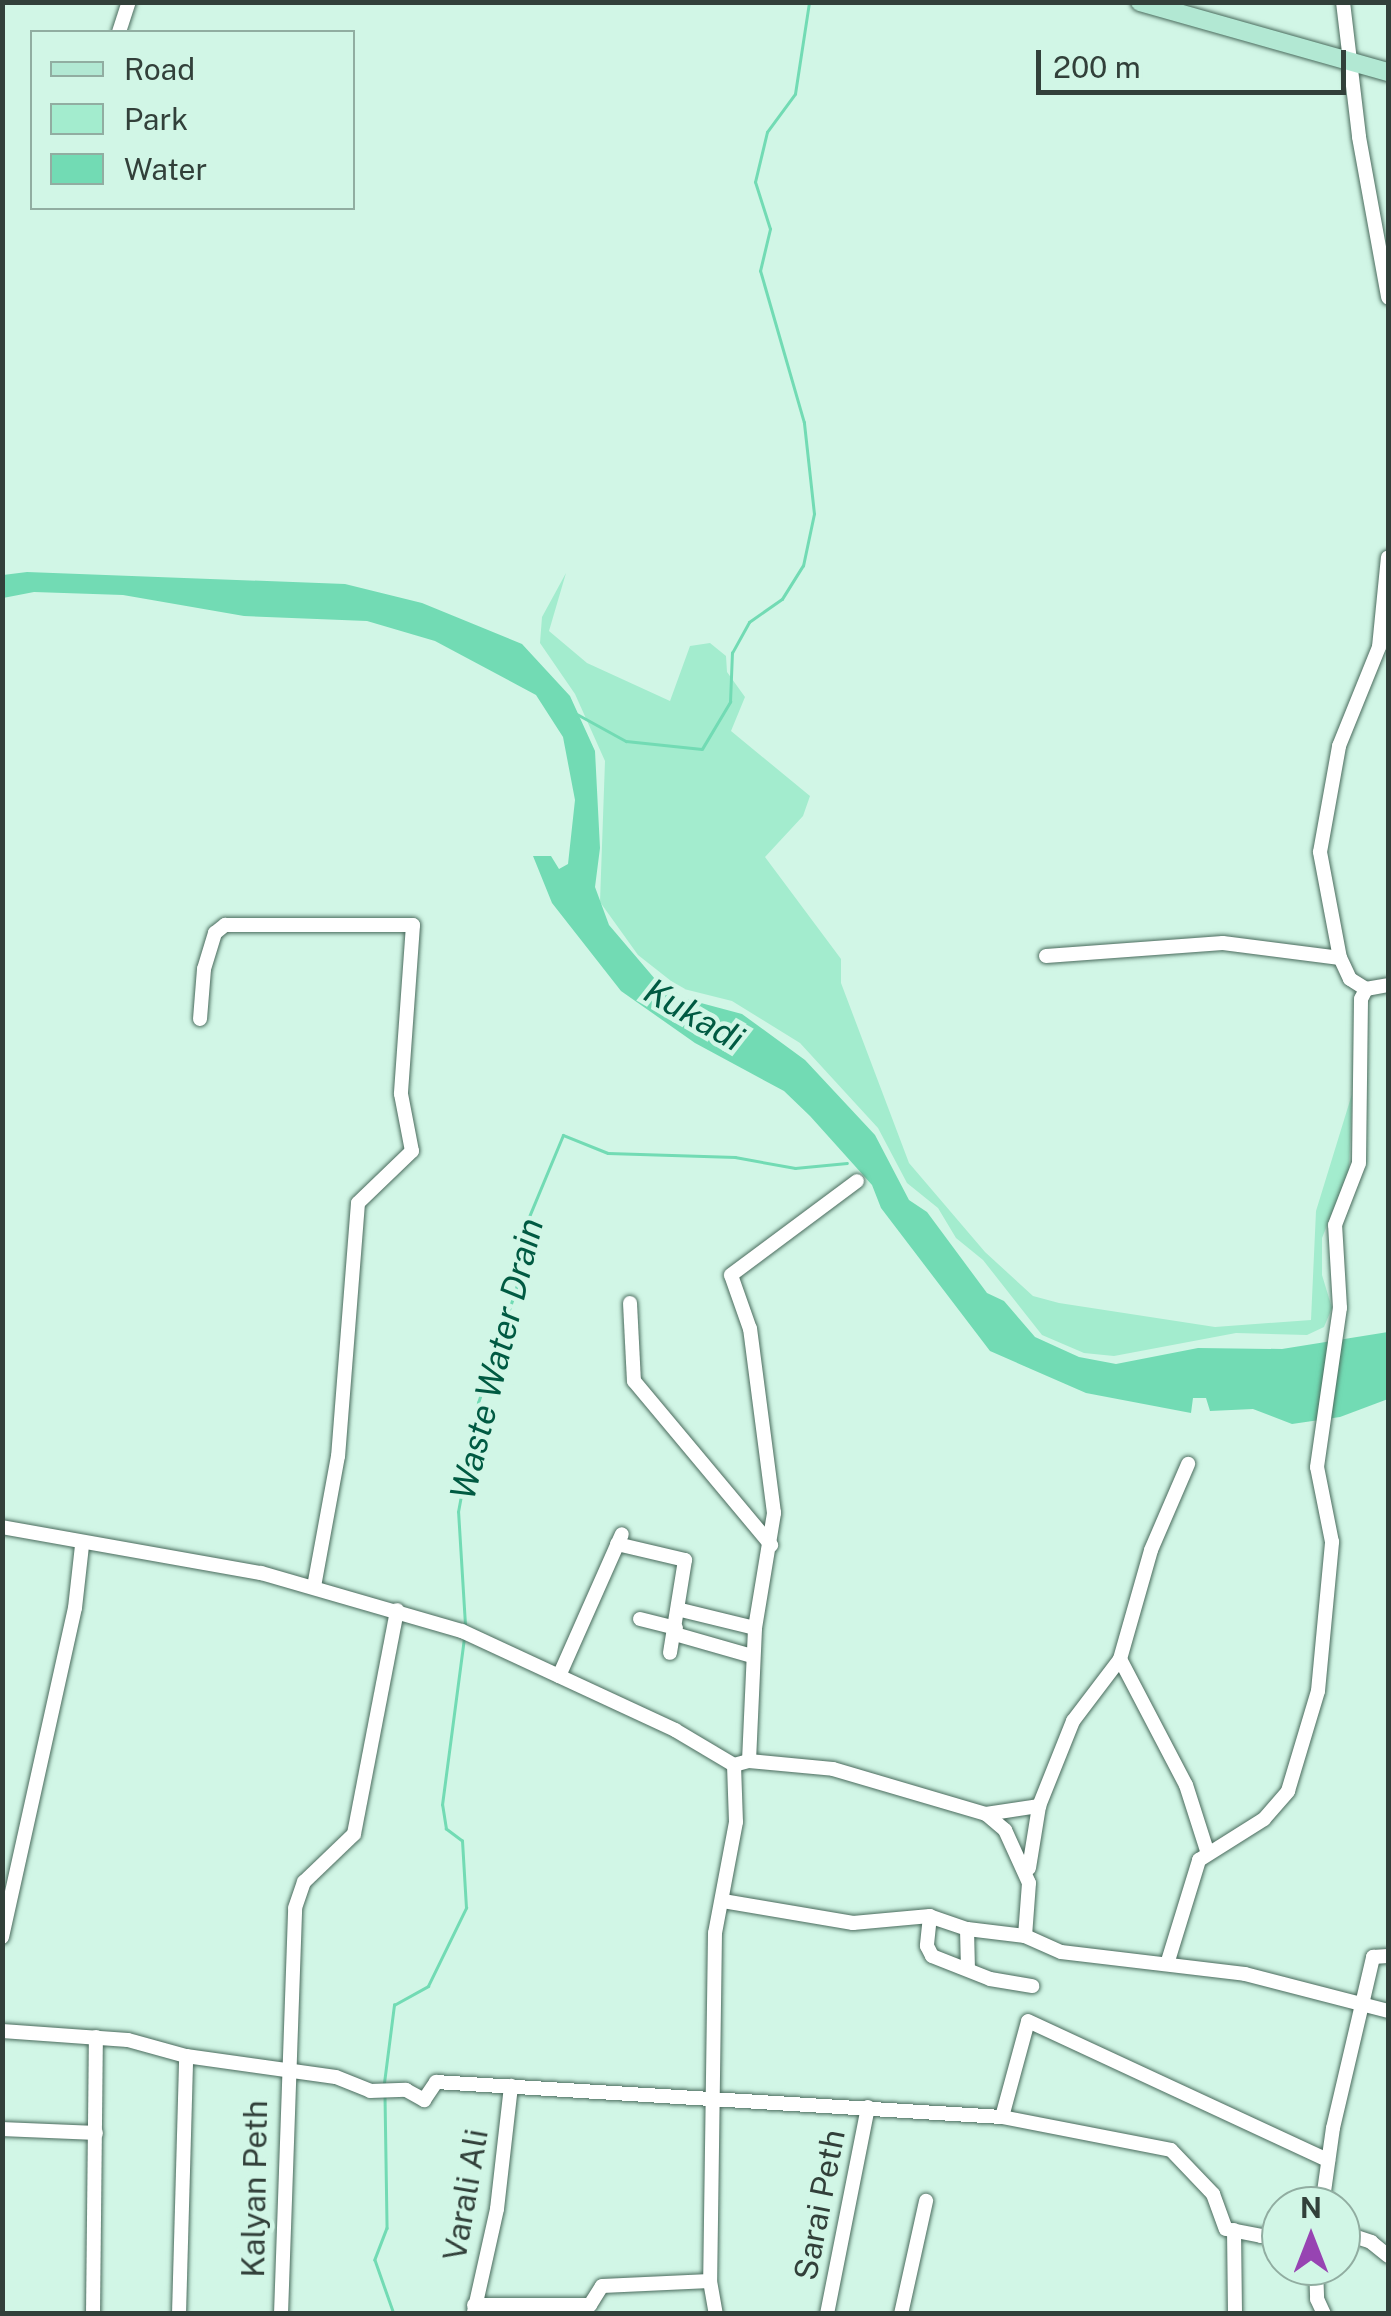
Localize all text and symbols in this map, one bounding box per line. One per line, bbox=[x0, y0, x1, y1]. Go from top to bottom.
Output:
legend bbox=[30, 30, 355, 210]
scale bar bbox=[1041, 30, 1351, 92]
text: 200 m bbox=[1053, 49, 1141, 85]
text: Road bbox=[124, 51, 195, 87]
text: Park bbox=[124, 101, 188, 137]
text: Water bbox=[124, 151, 207, 187]
water label: Kukadi bbox=[637, 970, 751, 1060]
water label: Waste Water Drain bbox=[442, 1213, 552, 1505]
street label: Kalyan Peth bbox=[234, 2100, 276, 2278]
street label: Varali Ali bbox=[436, 2126, 496, 2264]
street label: Sarai Peth bbox=[787, 2126, 853, 2284]
north arrow bbox=[1261, 2186, 1361, 2286]
text: N bbox=[1300, 2191, 1322, 2224]

